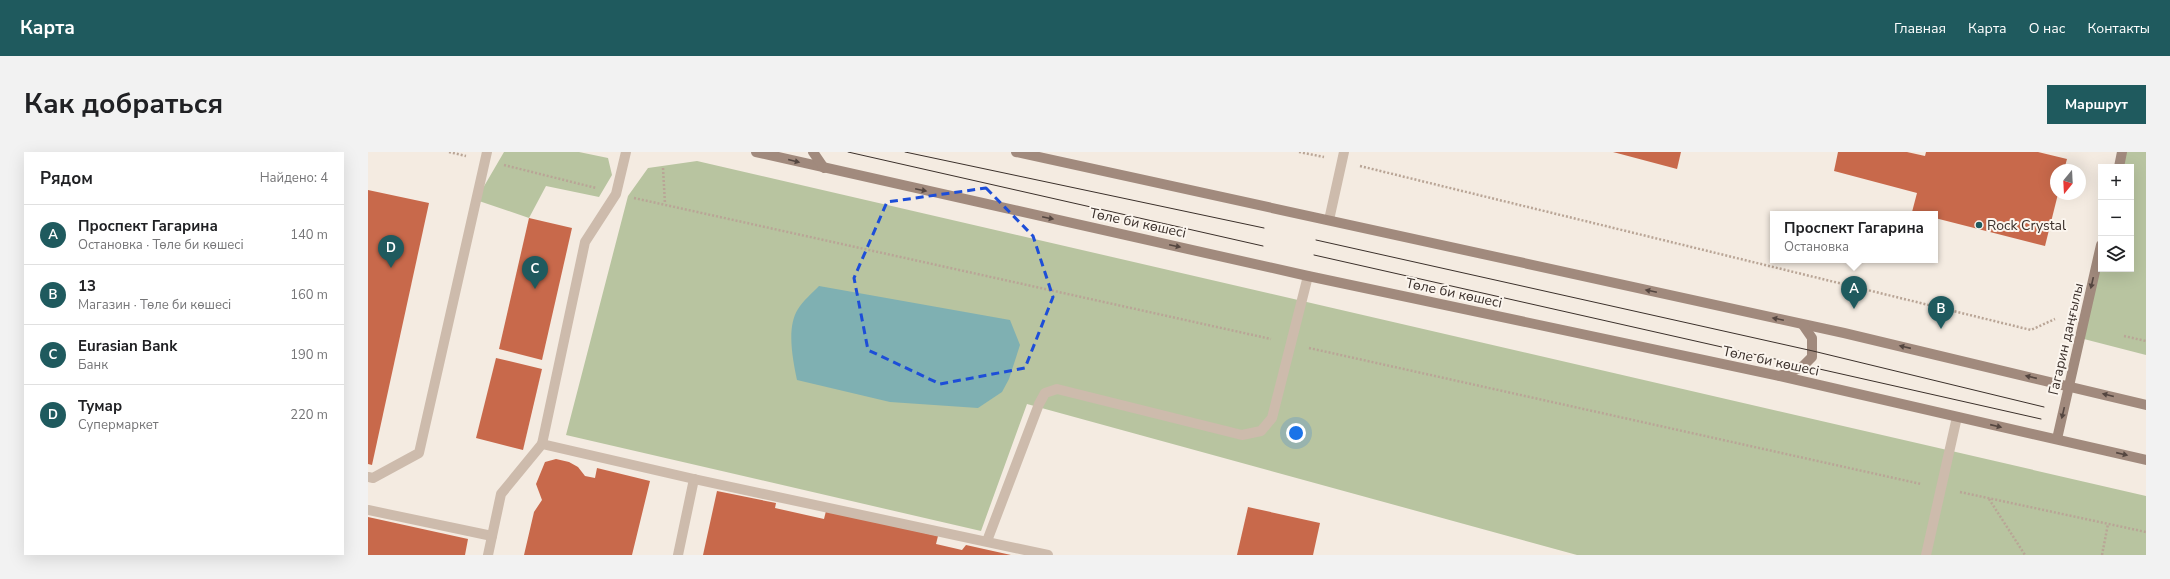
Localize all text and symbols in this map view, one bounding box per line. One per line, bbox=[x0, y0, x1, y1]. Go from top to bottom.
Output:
text: Карта bbox=[20, 15, 75, 41]
text: Главная bbox=[1894, 19, 1946, 38]
text: Карта bbox=[1968, 19, 2007, 38]
text: О нас bbox=[2029, 19, 2065, 38]
text: Контакты bbox=[2087, 19, 2150, 38]
text: Как добраться bbox=[24, 85, 223, 123]
button: Маршрут bbox=[2047, 85, 2146, 124]
one-way arrow bbox=[788, 159, 800, 165]
north arrow bbox=[2050, 164, 2086, 200]
map controls bbox=[2098, 164, 2134, 272]
button: + bbox=[2098, 164, 2134, 200]
text: Рядом bbox=[40, 167, 93, 190]
text: Найдено: 4 bbox=[260, 169, 328, 187]
one-way arrow bbox=[915, 187, 927, 193]
button: − bbox=[2098, 200, 2134, 236]
street label: Төле би көшесі bbox=[1088, 204, 1188, 242]
popup bbox=[1770, 211, 1938, 263]
one-way arrow bbox=[1042, 215, 1054, 221]
text: Проспект Гагарина bbox=[78, 216, 218, 236]
place label: Rock Crystal bbox=[1987, 216, 2067, 235]
text: Проспект Гагарина bbox=[1784, 218, 1924, 238]
marker: Rock Crystal bbox=[1974, 220, 1984, 230]
text: A bbox=[48, 226, 58, 244]
text: 140 m bbox=[290, 226, 328, 244]
pin: D bbox=[378, 235, 404, 268]
text: Остановка · Төле би көшесі bbox=[78, 236, 244, 254]
button: layers bbox=[2098, 236, 2134, 272]
text: Остановка bbox=[1784, 238, 1849, 256]
one-way arrow bbox=[1169, 244, 1181, 250]
pin: C bbox=[522, 256, 548, 289]
street label: Төле би көшесі bbox=[1404, 274, 1504, 312]
text: 13 bbox=[78, 276, 96, 296]
pin: A bbox=[1841, 276, 1867, 309]
one-way arrow bbox=[2089, 277, 2095, 289]
street label: Гагарин даңғылы bbox=[2044, 281, 2088, 397]
text: B bbox=[49, 286, 57, 304]
text: 160 m bbox=[290, 286, 328, 304]
one-way arrow bbox=[1645, 288, 1657, 294]
text: Магазин · Төле би көшесі bbox=[78, 296, 231, 314]
pin: B bbox=[1928, 296, 1954, 329]
one-way arrow bbox=[1772, 316, 1784, 322]
text: Eurasian Bank bbox=[78, 336, 177, 356]
street label: Төле би көшесі bbox=[1721, 342, 1821, 380]
one-way arrow bbox=[1899, 344, 1911, 350]
text: C bbox=[49, 346, 57, 364]
text: 190 m bbox=[290, 346, 328, 364]
text: Банк bbox=[78, 356, 108, 374]
one-way arrow bbox=[2025, 373, 2038, 379]
one-way arrow bbox=[2102, 392, 2114, 398]
text: Тумар bbox=[78, 396, 122, 416]
text: D bbox=[48, 406, 58, 424]
text: 220 m bbox=[290, 406, 328, 424]
one-way arrow bbox=[2060, 406, 2066, 419]
text: Супермаркет bbox=[78, 416, 159, 434]
your location bbox=[1286, 423, 1306, 443]
one-way arrow bbox=[1989, 423, 2002, 429]
one-way arrow bbox=[2116, 452, 2129, 458]

